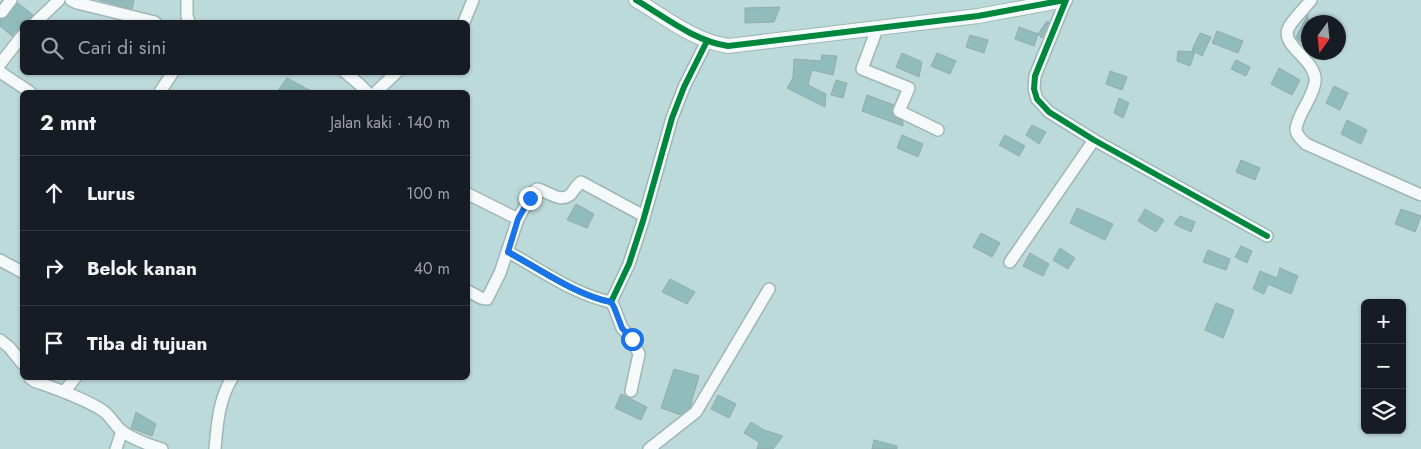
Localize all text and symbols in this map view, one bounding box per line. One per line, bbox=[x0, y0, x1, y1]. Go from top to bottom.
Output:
north arrow bbox=[1301, 15, 1346, 60]
search box bbox=[20, 20, 470, 75]
icon: search bbox=[38, 34, 66, 62]
text: Cari di sini bbox=[78, 34, 166, 61]
text: 2 mnt bbox=[40, 108, 96, 138]
text: Jalan kaki · 140 m bbox=[330, 111, 450, 134]
icon: ahead bbox=[40, 179, 68, 207]
text: Lurus bbox=[87, 180, 135, 207]
text: 100 m bbox=[406, 182, 450, 205]
route end bbox=[519, 187, 542, 210]
icon: right bbox=[40, 254, 68, 282]
text: Belok kanan bbox=[87, 255, 197, 282]
text: 40 m bbox=[414, 257, 450, 280]
map controls bbox=[1361, 299, 1406, 434]
button: + bbox=[1361, 299, 1406, 344]
route start bbox=[621, 328, 644, 351]
icon: arrive bbox=[40, 329, 68, 357]
text: Tiba di tujuan bbox=[87, 330, 207, 357]
button: − bbox=[1361, 344, 1406, 389]
button: layers bbox=[1361, 389, 1406, 434]

